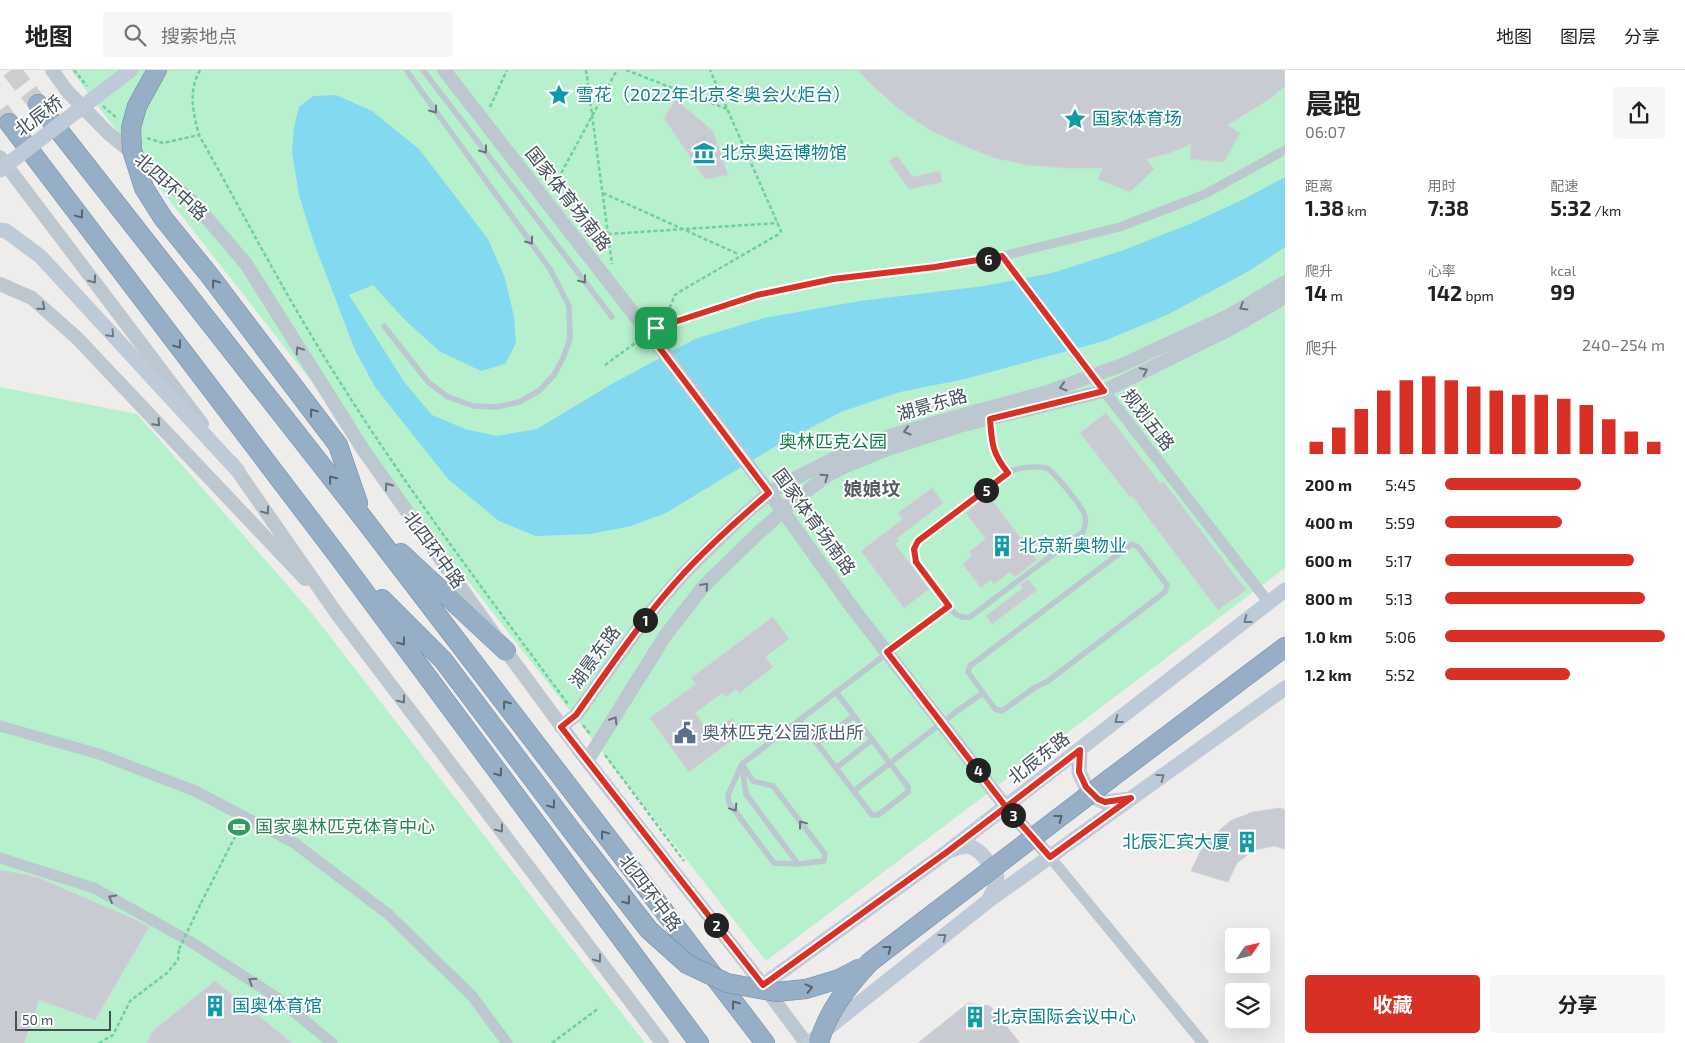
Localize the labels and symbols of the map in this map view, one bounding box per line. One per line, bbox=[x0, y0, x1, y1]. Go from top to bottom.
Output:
place icon: 雪花（2022年北京冬奥会火炬台） bbox=[546, 82, 572, 108]
place label: 雪花（2022年北京冬奥会火炬台） bbox=[576, 83, 851, 105]
street label: 北辰桥 bbox=[10, 90, 67, 140]
one-way arrow bbox=[428, 104, 437, 113]
place icon: 国家体育场 bbox=[1062, 106, 1088, 132]
place label: 国家体育场 bbox=[1092, 107, 1182, 129]
museum icon: 北京奥运博物馆 bbox=[691, 140, 717, 166]
place label: 北京奥运博物馆 bbox=[721, 141, 847, 163]
street label: 国家体育场南路 bbox=[521, 142, 616, 255]
one-way arrow bbox=[479, 145, 488, 154]
street label: 北四环中路 bbox=[131, 148, 212, 225]
one-way arrow bbox=[74, 209, 82, 218]
one-way arrow bbox=[524, 235, 533, 245]
pin: 6 bbox=[976, 246, 1000, 272]
one-way arrow bbox=[87, 274, 96, 284]
one-way arrow bbox=[577, 274, 586, 284]
one-way arrow bbox=[212, 280, 220, 289]
one-way arrow bbox=[1240, 301, 1249, 311]
one-way arrow bbox=[37, 302, 46, 311]
pin bbox=[635, 307, 677, 349]
one-way arrow bbox=[105, 328, 114, 337]
one-way arrow bbox=[172, 339, 181, 349]
one-way arrow bbox=[296, 347, 305, 356]
one-way arrow bbox=[1139, 367, 1148, 377]
one-way arrow bbox=[1059, 382, 1068, 392]
street label: 湖景东路 bbox=[894, 384, 969, 425]
street label: 规划五路 bbox=[1118, 384, 1180, 455]
one-way arrow bbox=[310, 409, 318, 418]
one-way arrow bbox=[151, 417, 160, 426]
one-way arrow bbox=[903, 426, 911, 436]
park label: 奥林匹克公园 bbox=[779, 430, 887, 452]
street label: 国家体育场南路 bbox=[769, 464, 861, 579]
one-way arrow bbox=[819, 474, 829, 483]
one-way arrow bbox=[328, 475, 337, 484]
district label: 娘娘坟 bbox=[843, 477, 901, 500]
pin: 5 bbox=[974, 478, 998, 502]
one-way arrow bbox=[386, 483, 394, 492]
one-way arrow bbox=[260, 505, 269, 515]
street label: 北四环中路 bbox=[399, 507, 470, 592]
building icon: 北京新奥物业 bbox=[989, 533, 1015, 559]
place label: 北京新奥物业 bbox=[1019, 534, 1127, 556]
one-way arrow bbox=[699, 582, 708, 591]
pin: 1 bbox=[632, 608, 658, 632]
one-way arrow bbox=[1243, 615, 1252, 624]
street label: 湖景东路 bbox=[564, 621, 624, 692]
one-way arrow bbox=[396, 636, 405, 646]
one-way arrow bbox=[396, 694, 405, 704]
one-way arrow bbox=[503, 701, 511, 710]
one-way arrow bbox=[1115, 714, 1124, 722]
one-way arrow bbox=[607, 716, 617, 725]
public building icon: 奥林匹克公园派出所 bbox=[672, 720, 698, 746]
place label: 奥林匹克公园派出所 bbox=[702, 721, 864, 743]
street label: 北辰东路 bbox=[1003, 726, 1074, 788]
pin: 4 bbox=[966, 758, 990, 782]
one-way arrow bbox=[493, 767, 502, 777]
one-way arrow bbox=[1155, 774, 1165, 783]
one-way arrow bbox=[546, 799, 555, 809]
pin: 3 bbox=[1000, 802, 1026, 828]
one-way arrow bbox=[727, 803, 737, 812]
sports icon: 国家奥林匹克体育中心 bbox=[226, 814, 252, 840]
place label: 国家奥林匹克体育中心 bbox=[255, 815, 435, 837]
one-way arrow bbox=[1053, 815, 1062, 824]
one-way arrow bbox=[799, 820, 808, 830]
one-way arrow bbox=[494, 823, 503, 833]
building icon: 北辰汇宾大厦 bbox=[1234, 829, 1260, 855]
one-way arrow bbox=[601, 830, 610, 839]
place label: 北辰汇宾大厦 bbox=[1122, 830, 1230, 852]
street label: 北四环中路 bbox=[615, 850, 687, 935]
one-way arrow bbox=[109, 894, 118, 904]
one-way arrow bbox=[621, 895, 629, 904]
pin: 2 bbox=[704, 912, 728, 938]
north arrow bbox=[1225, 928, 1270, 972]
one-way arrow bbox=[937, 934, 946, 942]
one-way arrow bbox=[882, 946, 891, 954]
one-way arrow bbox=[592, 953, 601, 963]
one-way arrow bbox=[248, 978, 257, 988]
one-way arrow bbox=[805, 983, 814, 994]
building icon: 国奥体育馆 bbox=[202, 993, 228, 1019]
place label: 国奥体育馆 bbox=[232, 994, 322, 1016]
one-way arrow bbox=[732, 1000, 741, 1010]
building icon: 北京国际会议中心 bbox=[962, 1004, 988, 1030]
place label: 北京国际会议中心 bbox=[992, 1005, 1136, 1027]
scale bar bbox=[15, 1008, 111, 1031]

